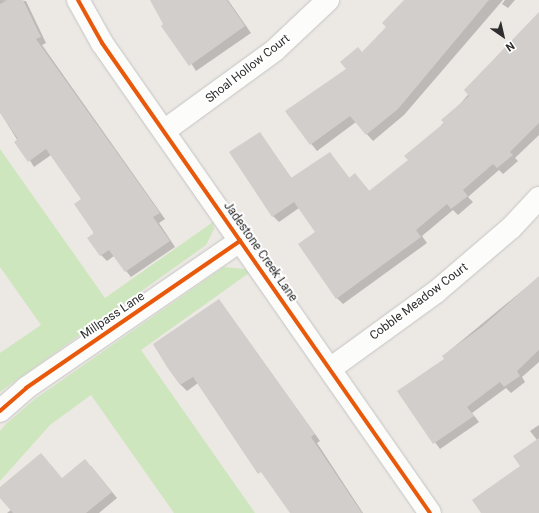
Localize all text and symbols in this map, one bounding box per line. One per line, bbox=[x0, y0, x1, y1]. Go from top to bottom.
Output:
north arrow bbox=[483, 16, 523, 56]
street label: Shoal Hollow Court bbox=[203, 32, 293, 106]
text: N bbox=[503, 39, 517, 54]
street label: Jadestone Creek Lane bbox=[220, 199, 300, 305]
street label: Cobble Meadow Court bbox=[367, 260, 471, 344]
street label: Millpass Lane bbox=[78, 289, 148, 343]

